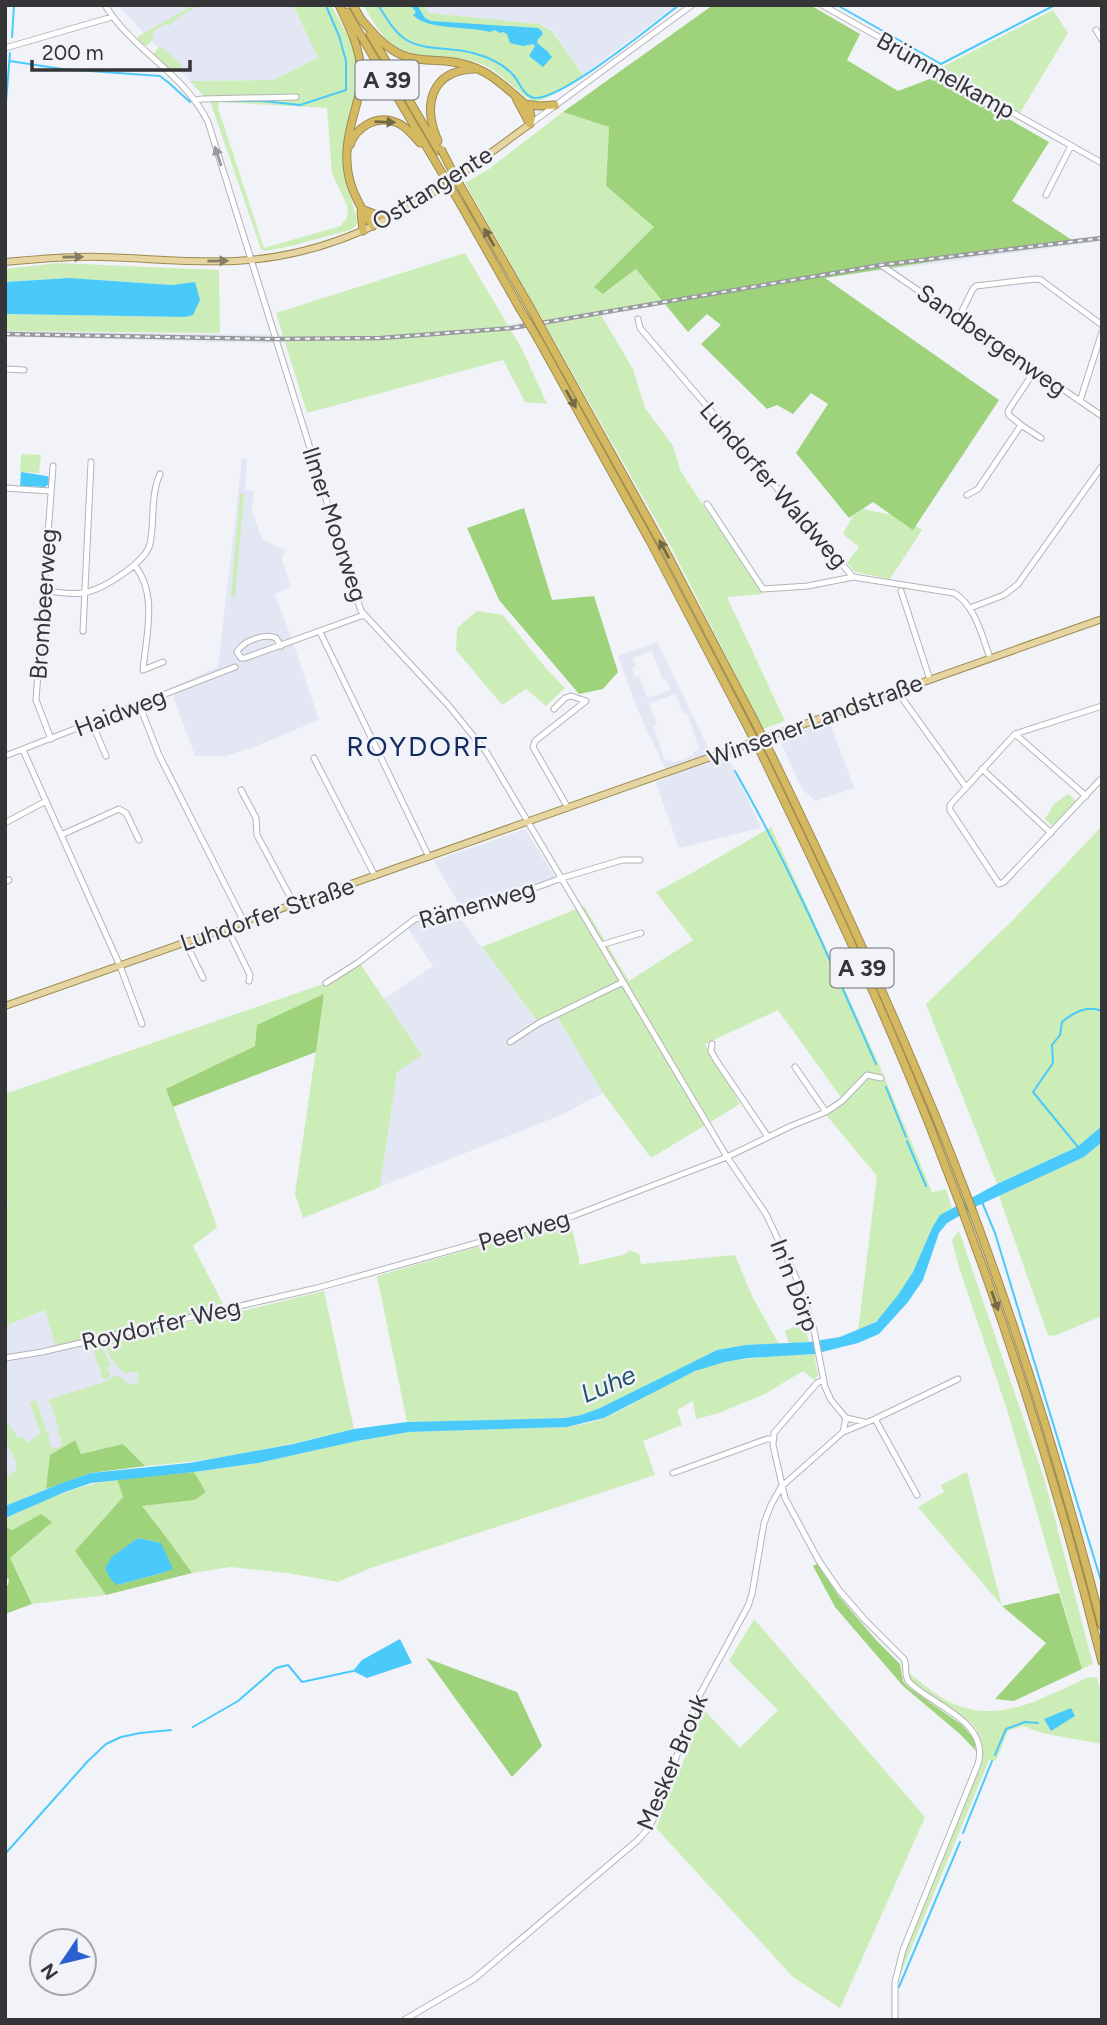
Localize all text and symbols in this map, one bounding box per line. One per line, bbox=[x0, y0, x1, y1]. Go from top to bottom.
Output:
street label: Brümmelkamp bbox=[872, 25, 1020, 125]
scale bar bbox=[32, 28, 189, 72]
text: 200 m bbox=[42, 40, 104, 65]
road number: A 39 bbox=[356, 60, 418, 100]
one-way arrow bbox=[374, 117, 396, 128]
street label: Osttangente bbox=[367, 140, 497, 236]
one-way arrow bbox=[213, 145, 223, 166]
one-way arrow bbox=[483, 227, 496, 246]
one-way arrow bbox=[63, 251, 85, 263]
one-way arrow bbox=[207, 256, 229, 267]
street label: Sandbergenweg bbox=[912, 278, 1072, 402]
one-way arrow bbox=[565, 389, 577, 408]
street label: Luhdorfer Waldweg bbox=[694, 396, 854, 574]
street label: Ilmer Moorweg bbox=[296, 443, 374, 605]
street label: Brombeerweg bbox=[23, 528, 63, 680]
one-way arrow bbox=[659, 539, 670, 559]
street label: Winsener Landstraße bbox=[704, 668, 926, 772]
street label: Haidweg bbox=[70, 681, 170, 743]
district label: ROYDORF bbox=[346, 729, 490, 763]
street label: Luhdorfer Straße bbox=[176, 871, 358, 957]
street label: Rämenweg bbox=[415, 874, 539, 934]
road number: A 39 bbox=[830, 948, 894, 987]
street label: Peerweg bbox=[475, 1203, 573, 1257]
street label: In'n Dörp bbox=[764, 1235, 826, 1335]
one-way arrow bbox=[990, 1291, 1001, 1312]
street label: Roydorfer Weg bbox=[79, 1292, 243, 1356]
water label: Luhe bbox=[576, 1358, 640, 1410]
street label: Mesker Brouk bbox=[630, 1689, 714, 1834]
north arrow bbox=[28, 1927, 98, 1997]
text: N bbox=[36, 1959, 63, 1984]

